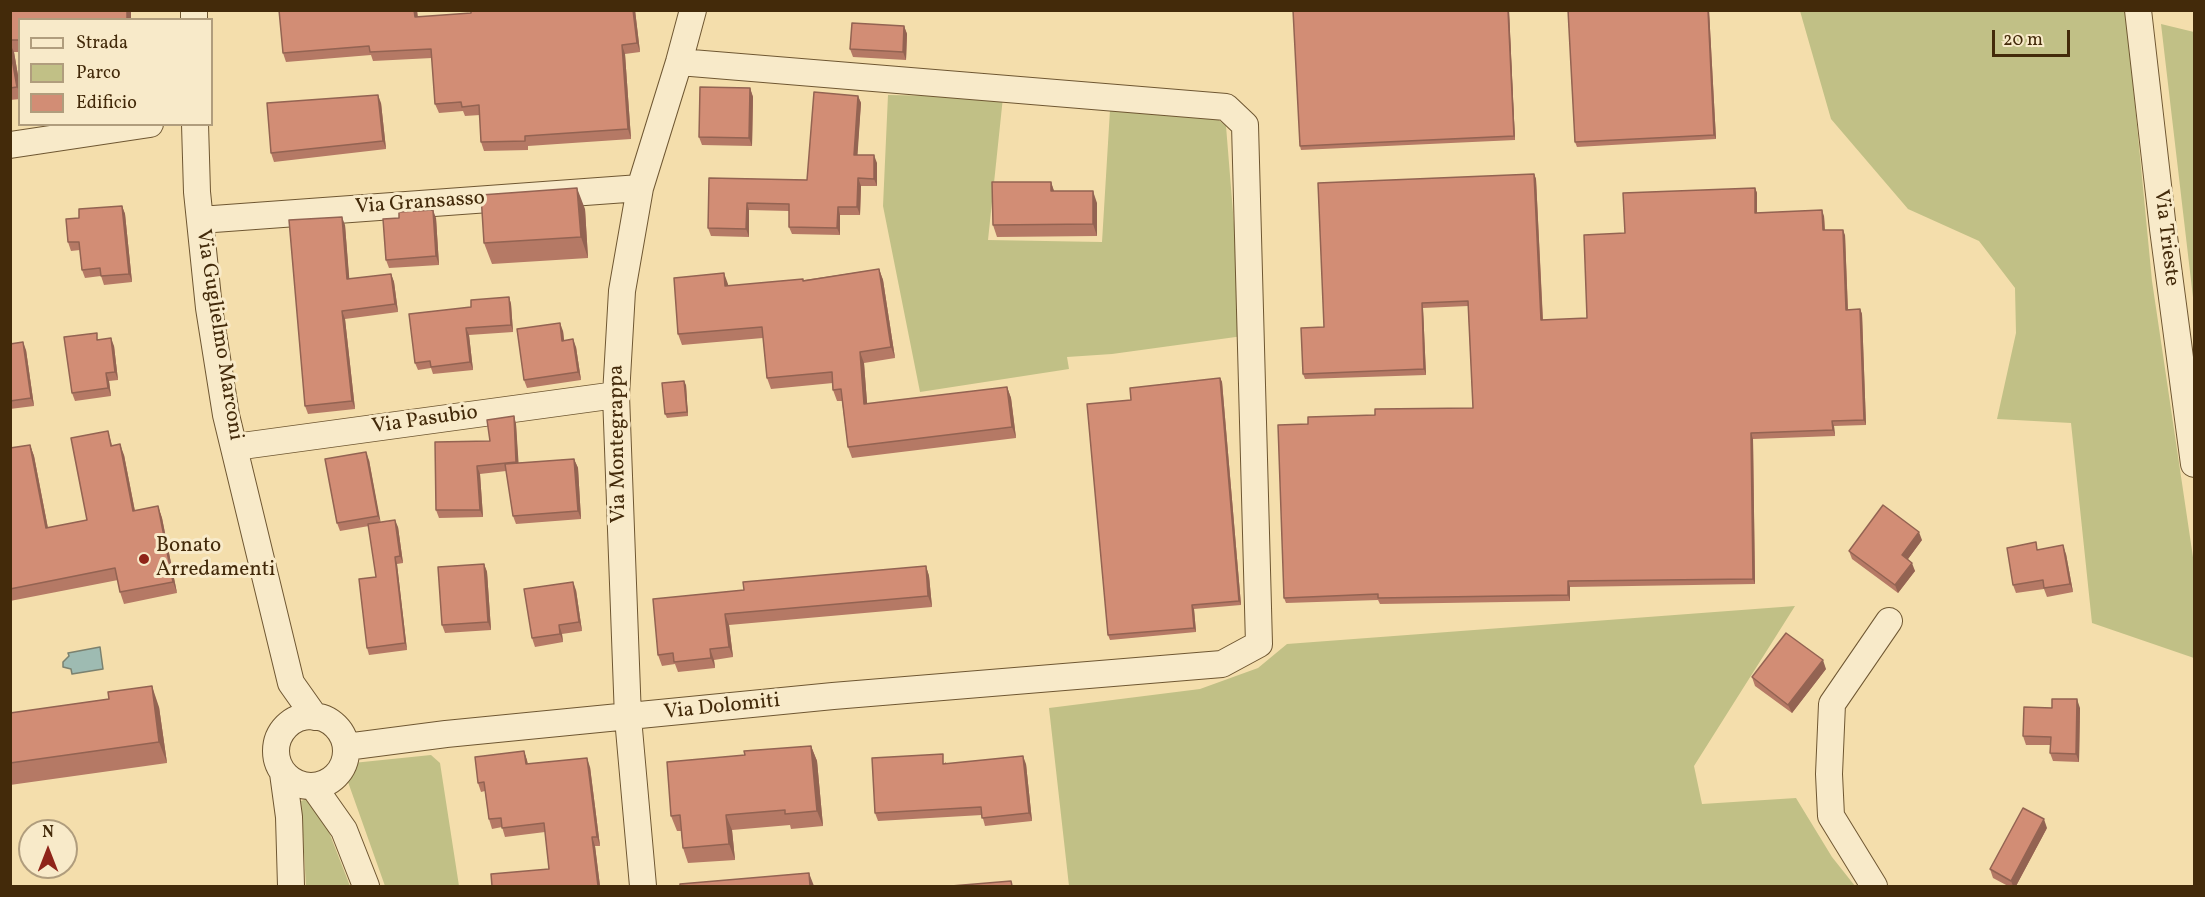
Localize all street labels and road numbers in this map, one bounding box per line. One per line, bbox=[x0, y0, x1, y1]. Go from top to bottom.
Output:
street label: Via Gransasso bbox=[354, 187, 486, 221]
street label: Via Trieste bbox=[2147, 188, 2183, 288]
street label: Via Guglielmo Marconi bbox=[189, 228, 247, 442]
street label: Via Montegrappa bbox=[605, 364, 633, 524]
street label: Via Pasubio bbox=[370, 401, 480, 441]
street label: Via Dolomiti bbox=[663, 689, 781, 727]

